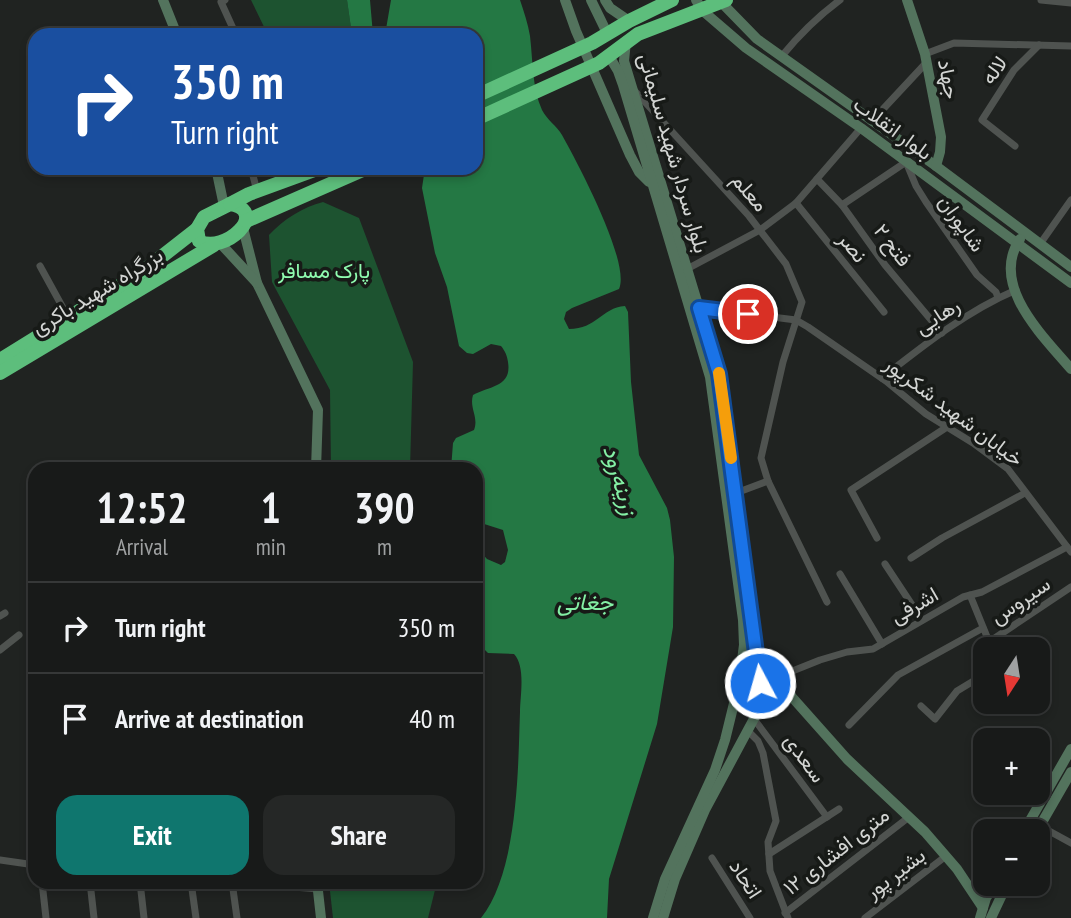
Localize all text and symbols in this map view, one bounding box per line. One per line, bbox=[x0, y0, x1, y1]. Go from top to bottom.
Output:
text: 350 m bbox=[171, 49, 284, 113]
street label: بلوار سردار شهید سلیمانی bbox=[633, 50, 715, 256]
street label: لاله bbox=[975, 50, 1013, 90]
icon: right bbox=[56, 56, 147, 147]
street label: جهاد bbox=[932, 57, 966, 101]
street label: بلوار انقلاب bbox=[848, 90, 938, 166]
text: Turn right bbox=[171, 111, 279, 153]
street label: معلم bbox=[725, 167, 774, 218]
street label: شاپوران bbox=[932, 189, 991, 257]
street label: فتح ۲ bbox=[867, 218, 918, 273]
street label: نصر bbox=[832, 225, 874, 268]
street label: بزرگراه شهید باکری bbox=[26, 241, 168, 341]
park label: پارک مسافر bbox=[277, 257, 370, 285]
pin bbox=[718, 284, 778, 344]
street label: رهایی bbox=[909, 291, 965, 341]
icon: arrive bbox=[729, 295, 767, 333]
street label: خیابان شهید شکرپور bbox=[878, 349, 1029, 473]
water label: زرینه‌رود bbox=[596, 442, 645, 519]
text: 12:52 bbox=[96, 480, 187, 535]
text: 1 bbox=[261, 480, 281, 535]
text: 390 bbox=[354, 480, 415, 535]
text: Arrival bbox=[116, 532, 168, 561]
text: min bbox=[256, 532, 286, 561]
text: m bbox=[377, 532, 392, 561]
street label: سیروس bbox=[985, 570, 1055, 630]
street label: اشرفی bbox=[885, 580, 943, 630]
water label: جغاتی bbox=[557, 587, 614, 616]
icon: right bbox=[56, 609, 94, 647]
text: Turn right bbox=[115, 611, 206, 644]
text: 350 m bbox=[397, 611, 455, 644]
north arrow bbox=[973, 637, 1050, 714]
map controls bbox=[973, 637, 1050, 896]
position arrow bbox=[723, 646, 797, 720]
icon: arrive bbox=[56, 700, 94, 738]
text: Arrive at destination bbox=[115, 702, 304, 735]
text: 40 m bbox=[409, 702, 455, 735]
street label: سعدی bbox=[778, 728, 832, 788]
button: + bbox=[973, 728, 1050, 805]
button: Exit bbox=[56, 795, 249, 875]
button: Share bbox=[263, 795, 455, 875]
street label: ۱۲ متری افشاری bbox=[778, 801, 894, 901]
button: − bbox=[973, 819, 1050, 896]
street label: بشیر پور bbox=[859, 841, 931, 906]
street label: اتحاد bbox=[723, 854, 769, 904]

